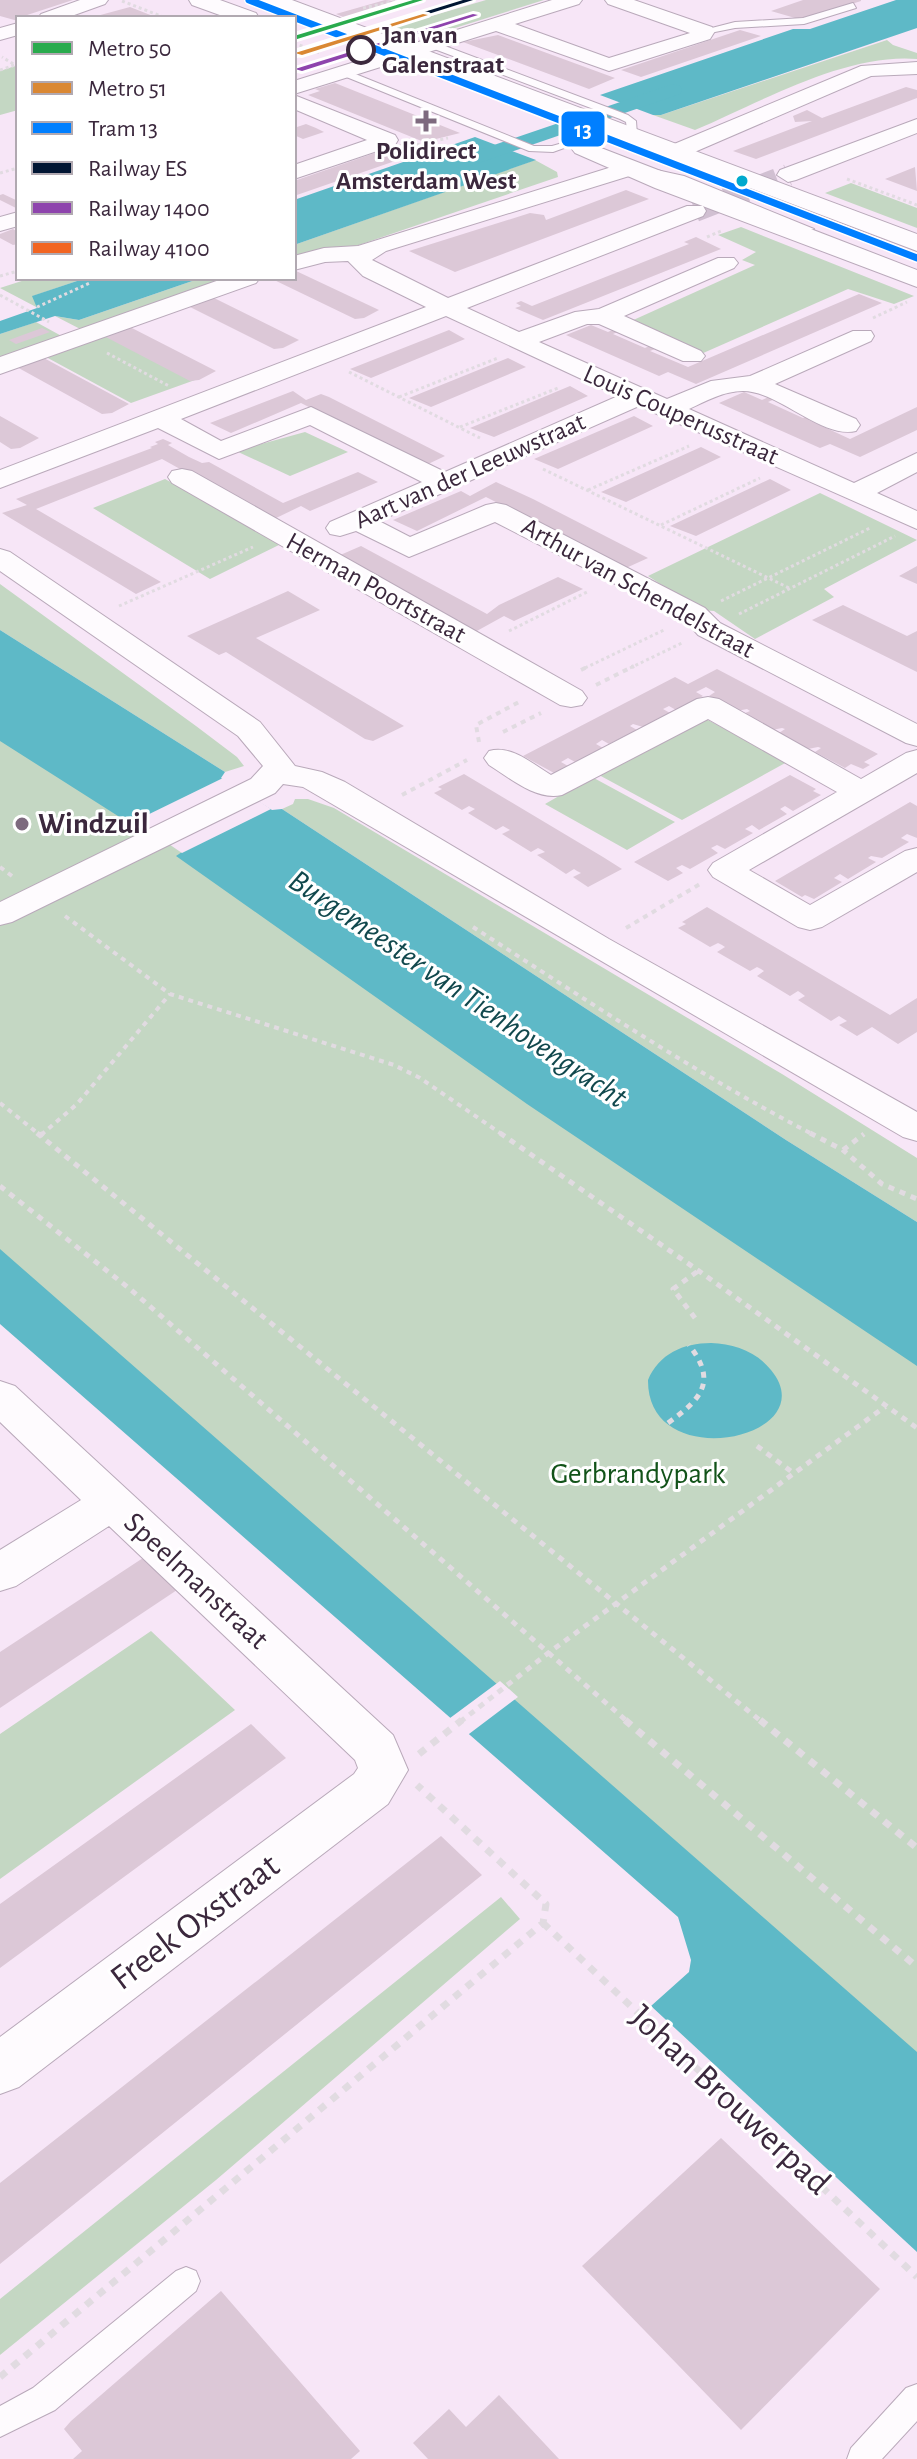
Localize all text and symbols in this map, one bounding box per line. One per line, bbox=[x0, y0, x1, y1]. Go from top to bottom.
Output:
legend bbox=[16, 16, 296, 280]
place label: Jan van Galenstraat bbox=[382, 22, 504, 78]
marker: Jan van Galenstraat bbox=[347, 36, 375, 64]
text: Metro 50 bbox=[88, 37, 171, 61]
text: Metro 51 bbox=[88, 77, 167, 101]
marker: Polidirect Amsterdam West bbox=[415, 110, 437, 132]
line badge: 13 bbox=[560, 110, 606, 148]
text: Tram 13 bbox=[88, 117, 158, 141]
text: 13 bbox=[574, 119, 592, 141]
place label: Polidirect Amsterdam West bbox=[336, 138, 516, 194]
text: Railway ES bbox=[88, 157, 187, 181]
unlabelled marker bbox=[734, 173, 750, 189]
text: Railway 1400 bbox=[88, 197, 210, 221]
text: Railway 4100 bbox=[88, 237, 210, 261]
street label: Louis Couperusstraat bbox=[580, 360, 782, 470]
street label: Aart van der Leeuwstraat bbox=[351, 408, 589, 534]
street label: Arthur van Schendelstraat bbox=[517, 513, 759, 663]
street label: Herman Poortstraat bbox=[282, 528, 470, 648]
place label: Windzuil bbox=[38, 809, 149, 839]
marker: Windzuil bbox=[13, 815, 31, 833]
water label: Burgemeester van Tienhovengracht bbox=[283, 864, 633, 1114]
park label: Gerbrandypark bbox=[550, 1459, 726, 1489]
street label: Speelmanstraat bbox=[118, 1507, 274, 1655]
street label: Freek Oxstraat bbox=[104, 1847, 286, 1997]
street label: Johan Brouwerpad bbox=[623, 1998, 837, 2202]

